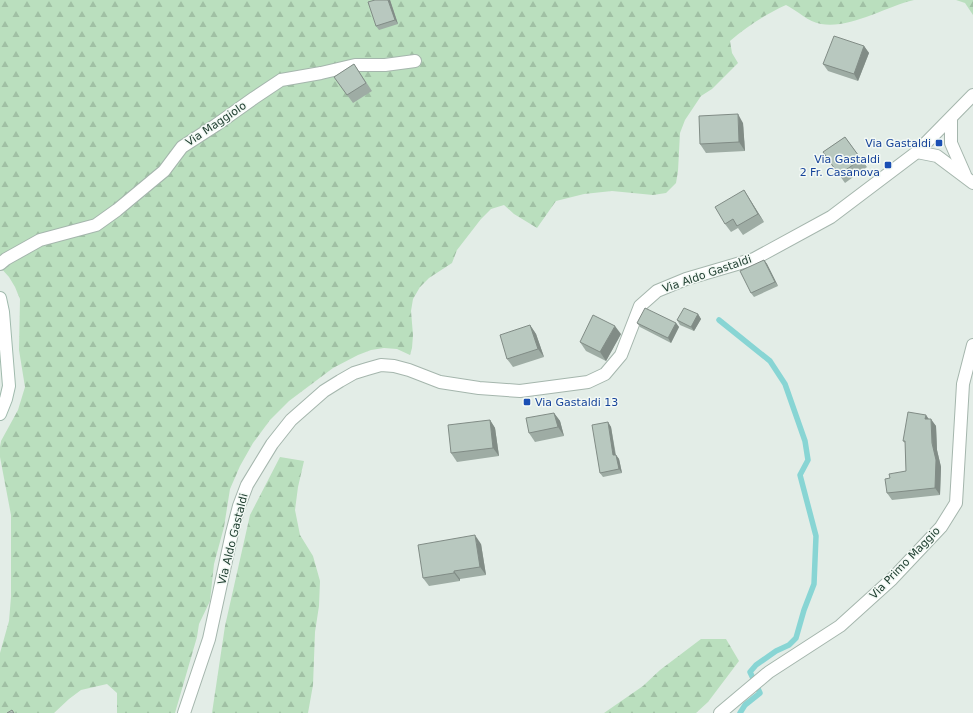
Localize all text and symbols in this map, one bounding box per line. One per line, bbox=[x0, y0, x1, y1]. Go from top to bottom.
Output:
street label: Via Maggiolo bbox=[183, 99, 249, 149]
place label: Via Gastaldi bbox=[865, 137, 931, 150]
marker: Via Gastaldi bbox=[934, 138, 944, 148]
place label: Via Gastaldi 2 Fr. Casanova bbox=[800, 153, 880, 179]
marker: Via Gastaldi 2 Fr. Casanova bbox=[883, 160, 893, 170]
street label: Via Aldo Gastaldi bbox=[661, 253, 753, 295]
place label: Via Gastaldi 13 bbox=[535, 396, 618, 409]
marker: Via Gastaldi 13 bbox=[522, 397, 532, 407]
street label: Via Aldo Gastaldi bbox=[215, 492, 251, 586]
street label: Via Primo Maggio bbox=[867, 524, 943, 602]

